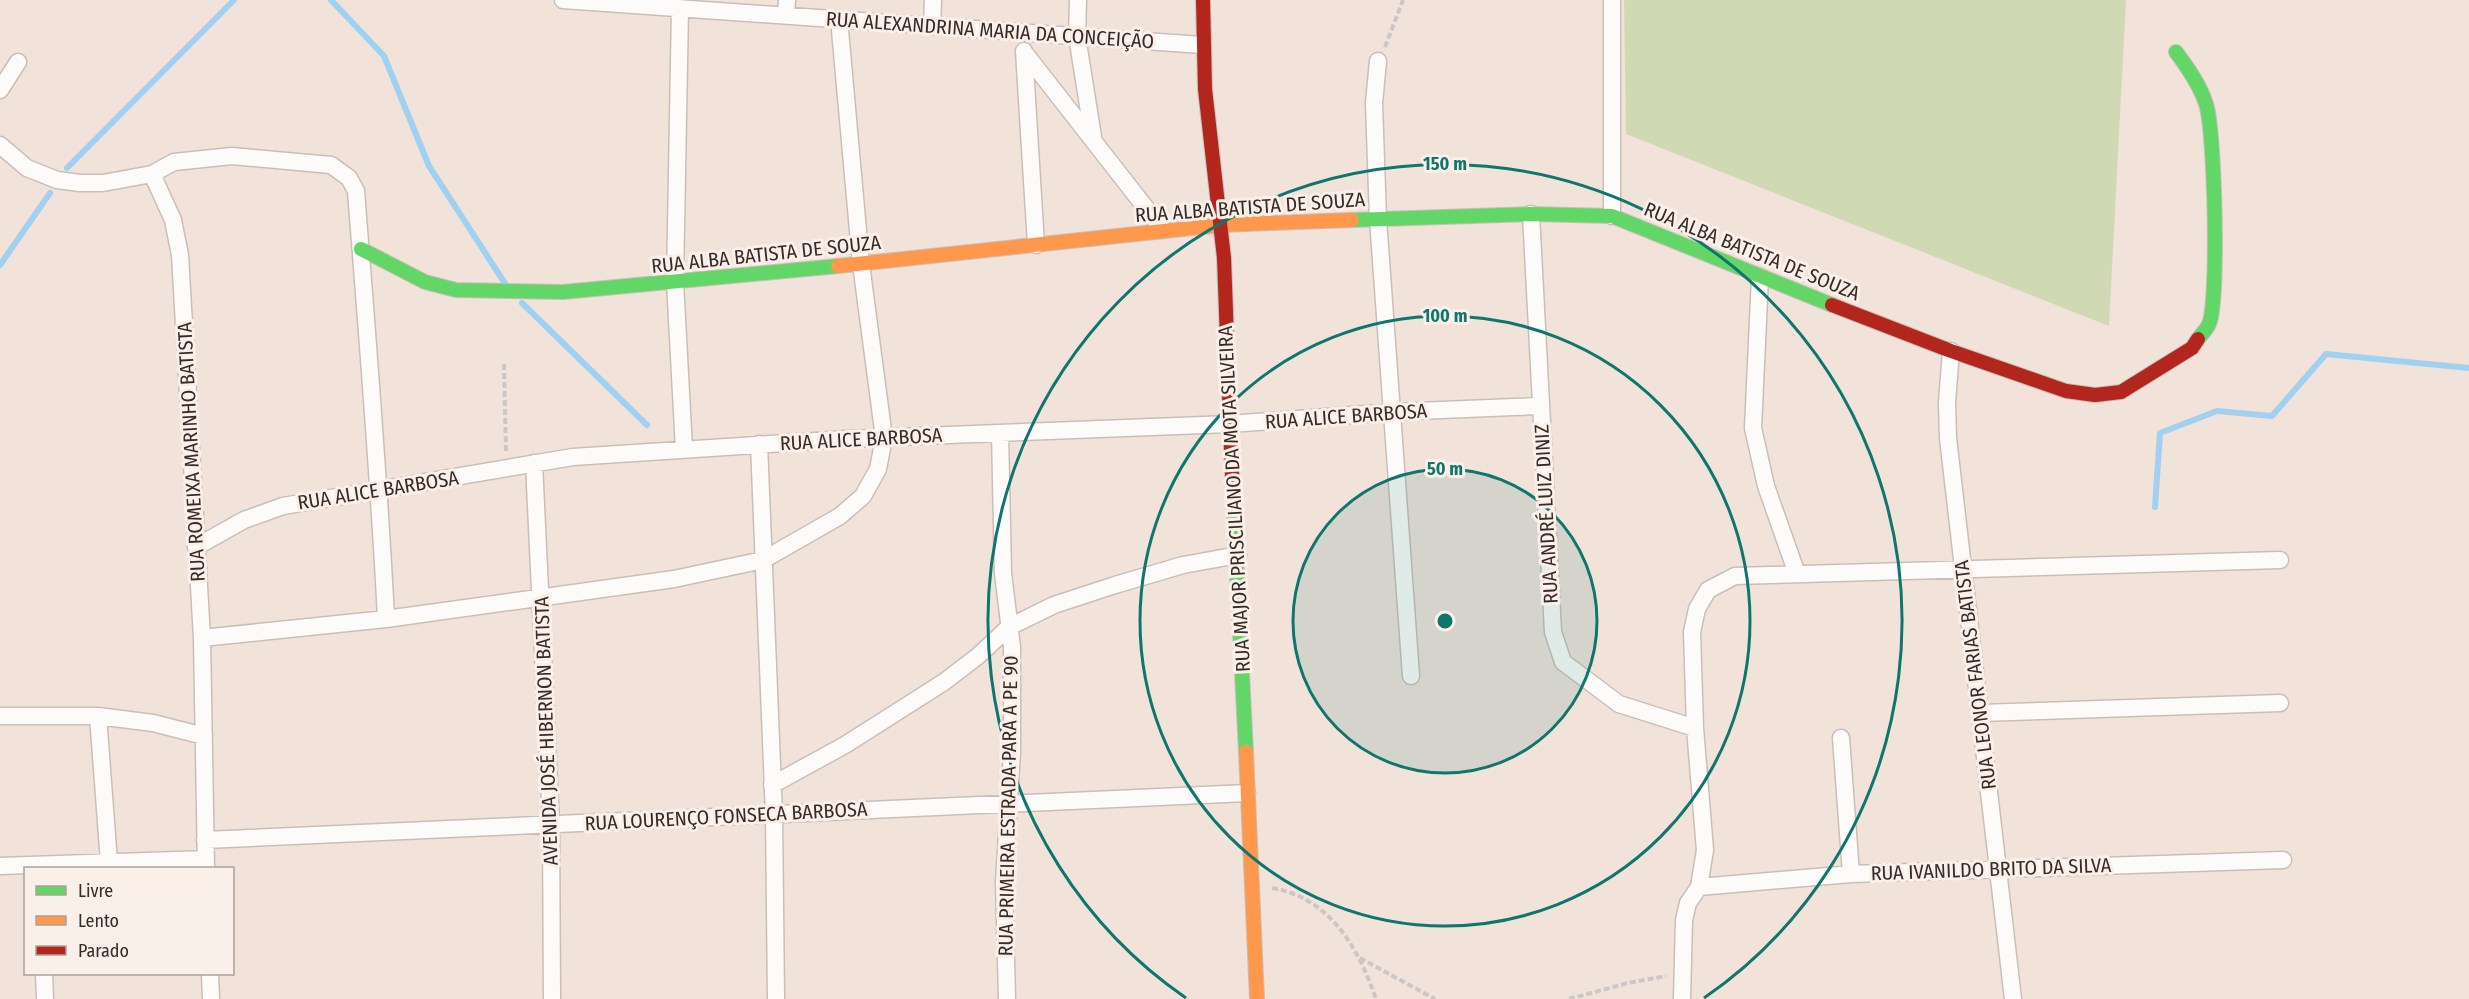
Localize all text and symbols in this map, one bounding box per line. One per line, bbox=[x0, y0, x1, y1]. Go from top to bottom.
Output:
street label: RUA ALEXANDRINA MARIA DA CONCEIÇÃO bbox=[825, 7, 1155, 54]
text: 150 m bbox=[1423, 153, 1467, 175]
street label: RUA ALBA BATISTA DE SOUZA bbox=[1134, 187, 1366, 227]
street label: RUA ALBA BATISTA DE SOUZA bbox=[1641, 197, 1864, 305]
street label: RUA ALBA BATISTA DE SOUZA bbox=[650, 230, 882, 278]
text: 100 m bbox=[1423, 305, 1467, 327]
street label: RUA ROMEIXA MARINHO BATISTA bbox=[172, 321, 210, 582]
street label: RUA MAJOR PRISCILIANO DA MOTA SILVEIRA bbox=[1213, 325, 1255, 673]
street label: RUA ALICE BARBOSA bbox=[1264, 398, 1428, 434]
street label: RUA ALICE BARBOSA bbox=[779, 423, 943, 455]
street label: RUA ANDRÉ LUIZ DINIZ bbox=[1529, 423, 1563, 605]
text: 50 m bbox=[1427, 458, 1463, 480]
street label: RUA ALICE BARBOSA bbox=[296, 465, 461, 515]
street label: RUA LEONOR FARIAS BATISTA bbox=[1949, 558, 2001, 791]
street label: AVENIDA JOSÉ HIBERNON BATISTA bbox=[529, 596, 563, 866]
centre of rings bbox=[1435, 611, 1455, 631]
street label: RUA PRIMEIRA ESTRADA PARA A PE 90 bbox=[993, 655, 1023, 957]
street label: RUA LOURENÇO FONSECA BARBOSA bbox=[584, 797, 868, 836]
street label: RUA IVANILDO BRITO DA SILVA bbox=[1870, 853, 2112, 885]
legend bbox=[24, 867, 234, 975]
text: Livre bbox=[78, 880, 113, 902]
text: Lento bbox=[78, 910, 119, 932]
text: Parado bbox=[78, 940, 129, 962]

